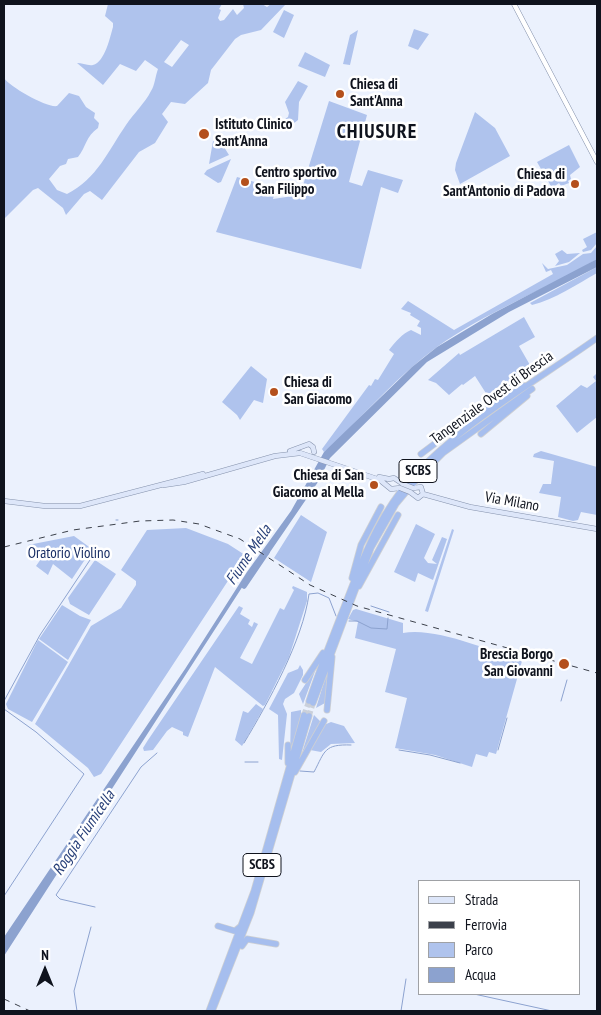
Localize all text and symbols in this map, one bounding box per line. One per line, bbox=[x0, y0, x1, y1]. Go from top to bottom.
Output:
place label: Chiesa di Sant'Anna bbox=[350, 76, 403, 111]
marker: Chiesa di Sant'Anna bbox=[334, 88, 346, 100]
place label: Istituto Clinico Sant'Anna bbox=[215, 116, 292, 151]
district label: CHIUSURE bbox=[336, 120, 418, 144]
marker: Istituto Clinico Sant'Anna bbox=[197, 127, 211, 141]
place label: Centro sportivo San Filippo bbox=[255, 164, 337, 199]
place label: Chiesa di Sant'Antonio di Padova bbox=[443, 166, 565, 201]
marker: Centro sportivo San Filippo bbox=[239, 176, 251, 188]
marker: Chiesa di Sant'Antonio di Padova bbox=[569, 178, 581, 190]
street label: Tangenziale Ovest di Brescia bbox=[427, 347, 557, 449]
place label: Chiesa di San Giacomo bbox=[284, 374, 352, 409]
marker: Chiesa di San Giacomo bbox=[268, 386, 280, 398]
road number: SCBS bbox=[399, 460, 437, 482]
place label: Chiesa di San Giacomo al Mella bbox=[273, 467, 364, 502]
marker: Chiesa di San Giacomo al Mella bbox=[368, 479, 380, 491]
street label: Via Milano bbox=[483, 488, 541, 516]
water label: Fiume Mella bbox=[222, 521, 276, 589]
park label: Oratorio Violino bbox=[28, 545, 110, 563]
place label: Brescia Borgo San Giovanni bbox=[480, 646, 553, 681]
marker: Brescia Borgo San Giovanni bbox=[557, 657, 571, 671]
water label: Roggia Fiumicella bbox=[49, 787, 119, 879]
road number: SCBS bbox=[243, 854, 281, 876]
legend bbox=[418, 880, 581, 995]
text: Strada bbox=[465, 890, 498, 909]
text: Ferrovia bbox=[465, 915, 507, 934]
text: Parco bbox=[465, 940, 493, 959]
north arrow bbox=[20, 945, 70, 995]
text: N bbox=[41, 946, 49, 964]
text: Acqua bbox=[465, 965, 496, 984]

